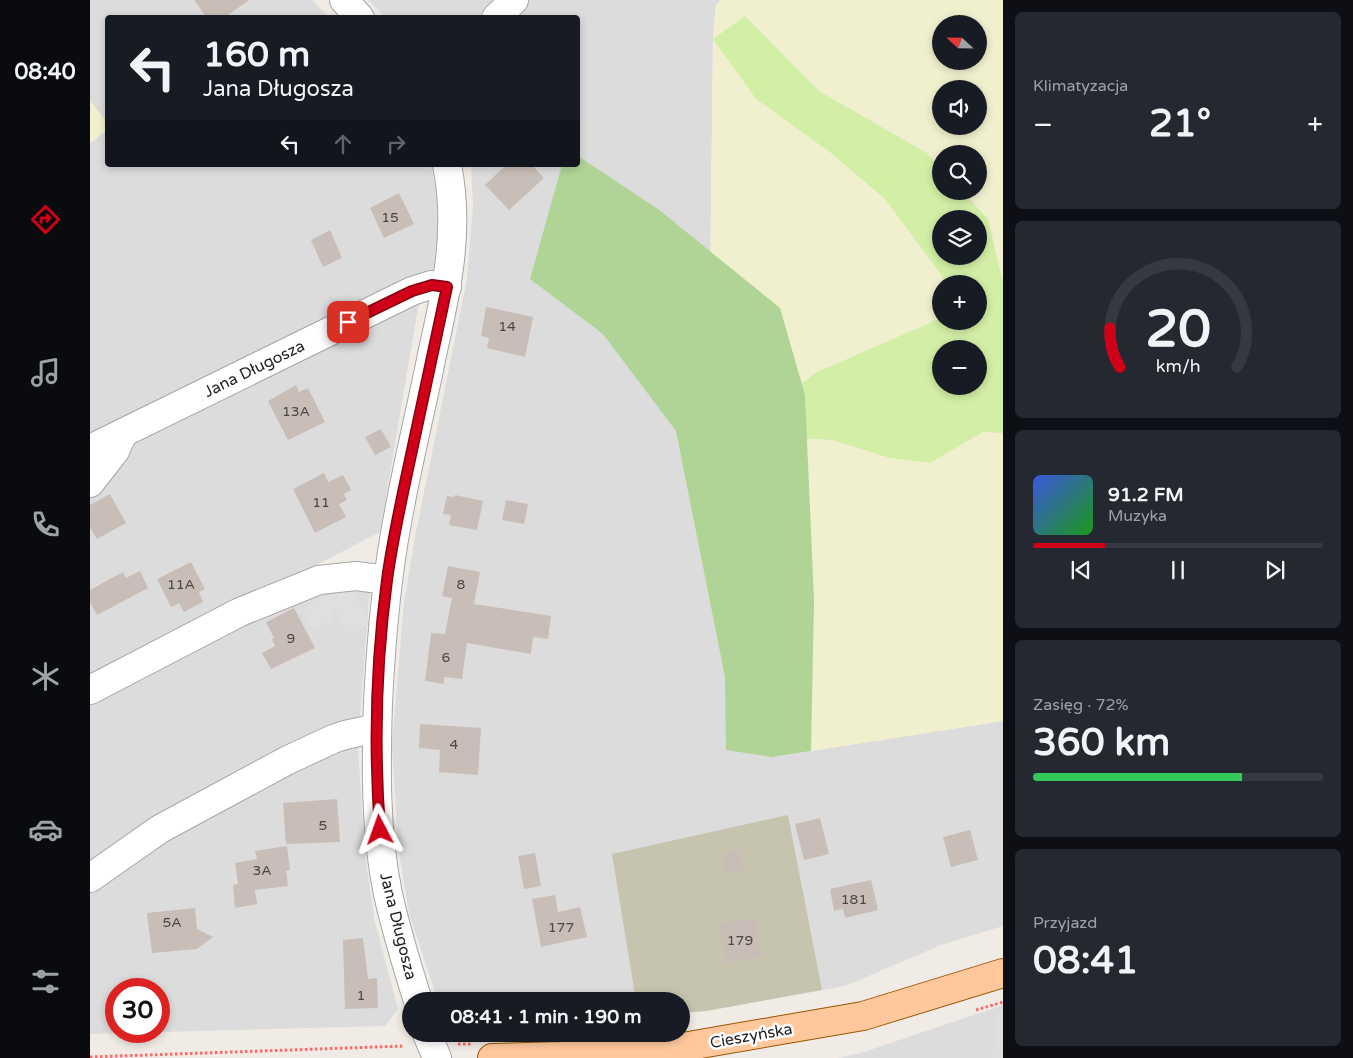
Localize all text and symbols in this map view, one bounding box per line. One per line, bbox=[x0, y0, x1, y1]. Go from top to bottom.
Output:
north arrow bbox=[932, 15, 988, 70]
map controls bbox=[932, 15, 987, 395]
text: 160 m bbox=[203, 34, 310, 76]
icon: left bbox=[120, 35, 185, 100]
text: 08:40 bbox=[15, 59, 75, 85]
text: Jana Długosza bbox=[203, 76, 354, 102]
text: Klimatyzacja bbox=[1033, 76, 1128, 96]
button: sound bbox=[932, 80, 987, 135]
text: 21° bbox=[1149, 101, 1211, 147]
text: − bbox=[1033, 108, 1053, 142]
text: + bbox=[1307, 108, 1323, 142]
icon: left bbox=[276, 130, 304, 158]
icon: ahead bbox=[329, 130, 357, 158]
icon: right bbox=[382, 130, 410, 158]
button: search bbox=[932, 145, 987, 200]
icon: directions bbox=[28, 202, 63, 237]
house number: 15 bbox=[381, 209, 399, 226]
button: layers bbox=[932, 210, 987, 265]
button: + bbox=[932, 275, 987, 330]
text: 20 bbox=[1145, 298, 1211, 361]
pin bbox=[327, 301, 369, 343]
icon: arrive bbox=[334, 308, 362, 336]
house number: 14 bbox=[498, 318, 516, 335]
street label: Jana Długosza bbox=[201, 336, 308, 402]
button: − bbox=[932, 340, 987, 395]
icon: music bbox=[28, 355, 63, 390]
text: km/h bbox=[1156, 356, 1200, 377]
house number: 13A bbox=[282, 403, 310, 420]
text: 91.2 FM bbox=[1108, 484, 1184, 506]
house number: 11 bbox=[312, 494, 330, 511]
text: Muzyka bbox=[1108, 506, 1167, 526]
icon: phone bbox=[28, 507, 63, 542]
icon: previous bbox=[1067, 556, 1095, 584]
icon: pause bbox=[1164, 556, 1192, 584]
icon: next bbox=[1261, 556, 1289, 584]
house number: 11A bbox=[167, 576, 195, 593]
house number: 8 bbox=[457, 576, 466, 593]
house number: 9 bbox=[287, 630, 295, 647]
house number: 6 bbox=[442, 649, 451, 666]
icon: climate bbox=[28, 659, 63, 694]
text: Zasięg · 72% bbox=[1033, 695, 1129, 715]
text: 360 km bbox=[1033, 720, 1170, 766]
house number: 4 bbox=[450, 736, 459, 753]
position arrow bbox=[353, 803, 405, 855]
icon: car bbox=[28, 812, 63, 847]
house number: 5 bbox=[319, 817, 327, 834]
house number: 3A bbox=[252, 862, 272, 879]
street label: Jana Długosza bbox=[375, 871, 421, 982]
house number: 181 bbox=[841, 891, 867, 908]
text: Przyjazd bbox=[1033, 913, 1097, 933]
house number: 5A bbox=[162, 914, 182, 931]
house number: 177 bbox=[548, 919, 574, 936]
house number: 179 bbox=[727, 932, 753, 949]
text: 08:41 bbox=[1033, 938, 1138, 984]
icon: filters bbox=[28, 964, 63, 999]
speed limit sign: 30 bbox=[105, 978, 170, 1043]
house number: 1 bbox=[357, 987, 365, 1004]
text: 08:41 · 1 min · 190 m bbox=[450, 1006, 642, 1028]
street label: Cieszyńska bbox=[708, 1019, 794, 1053]

